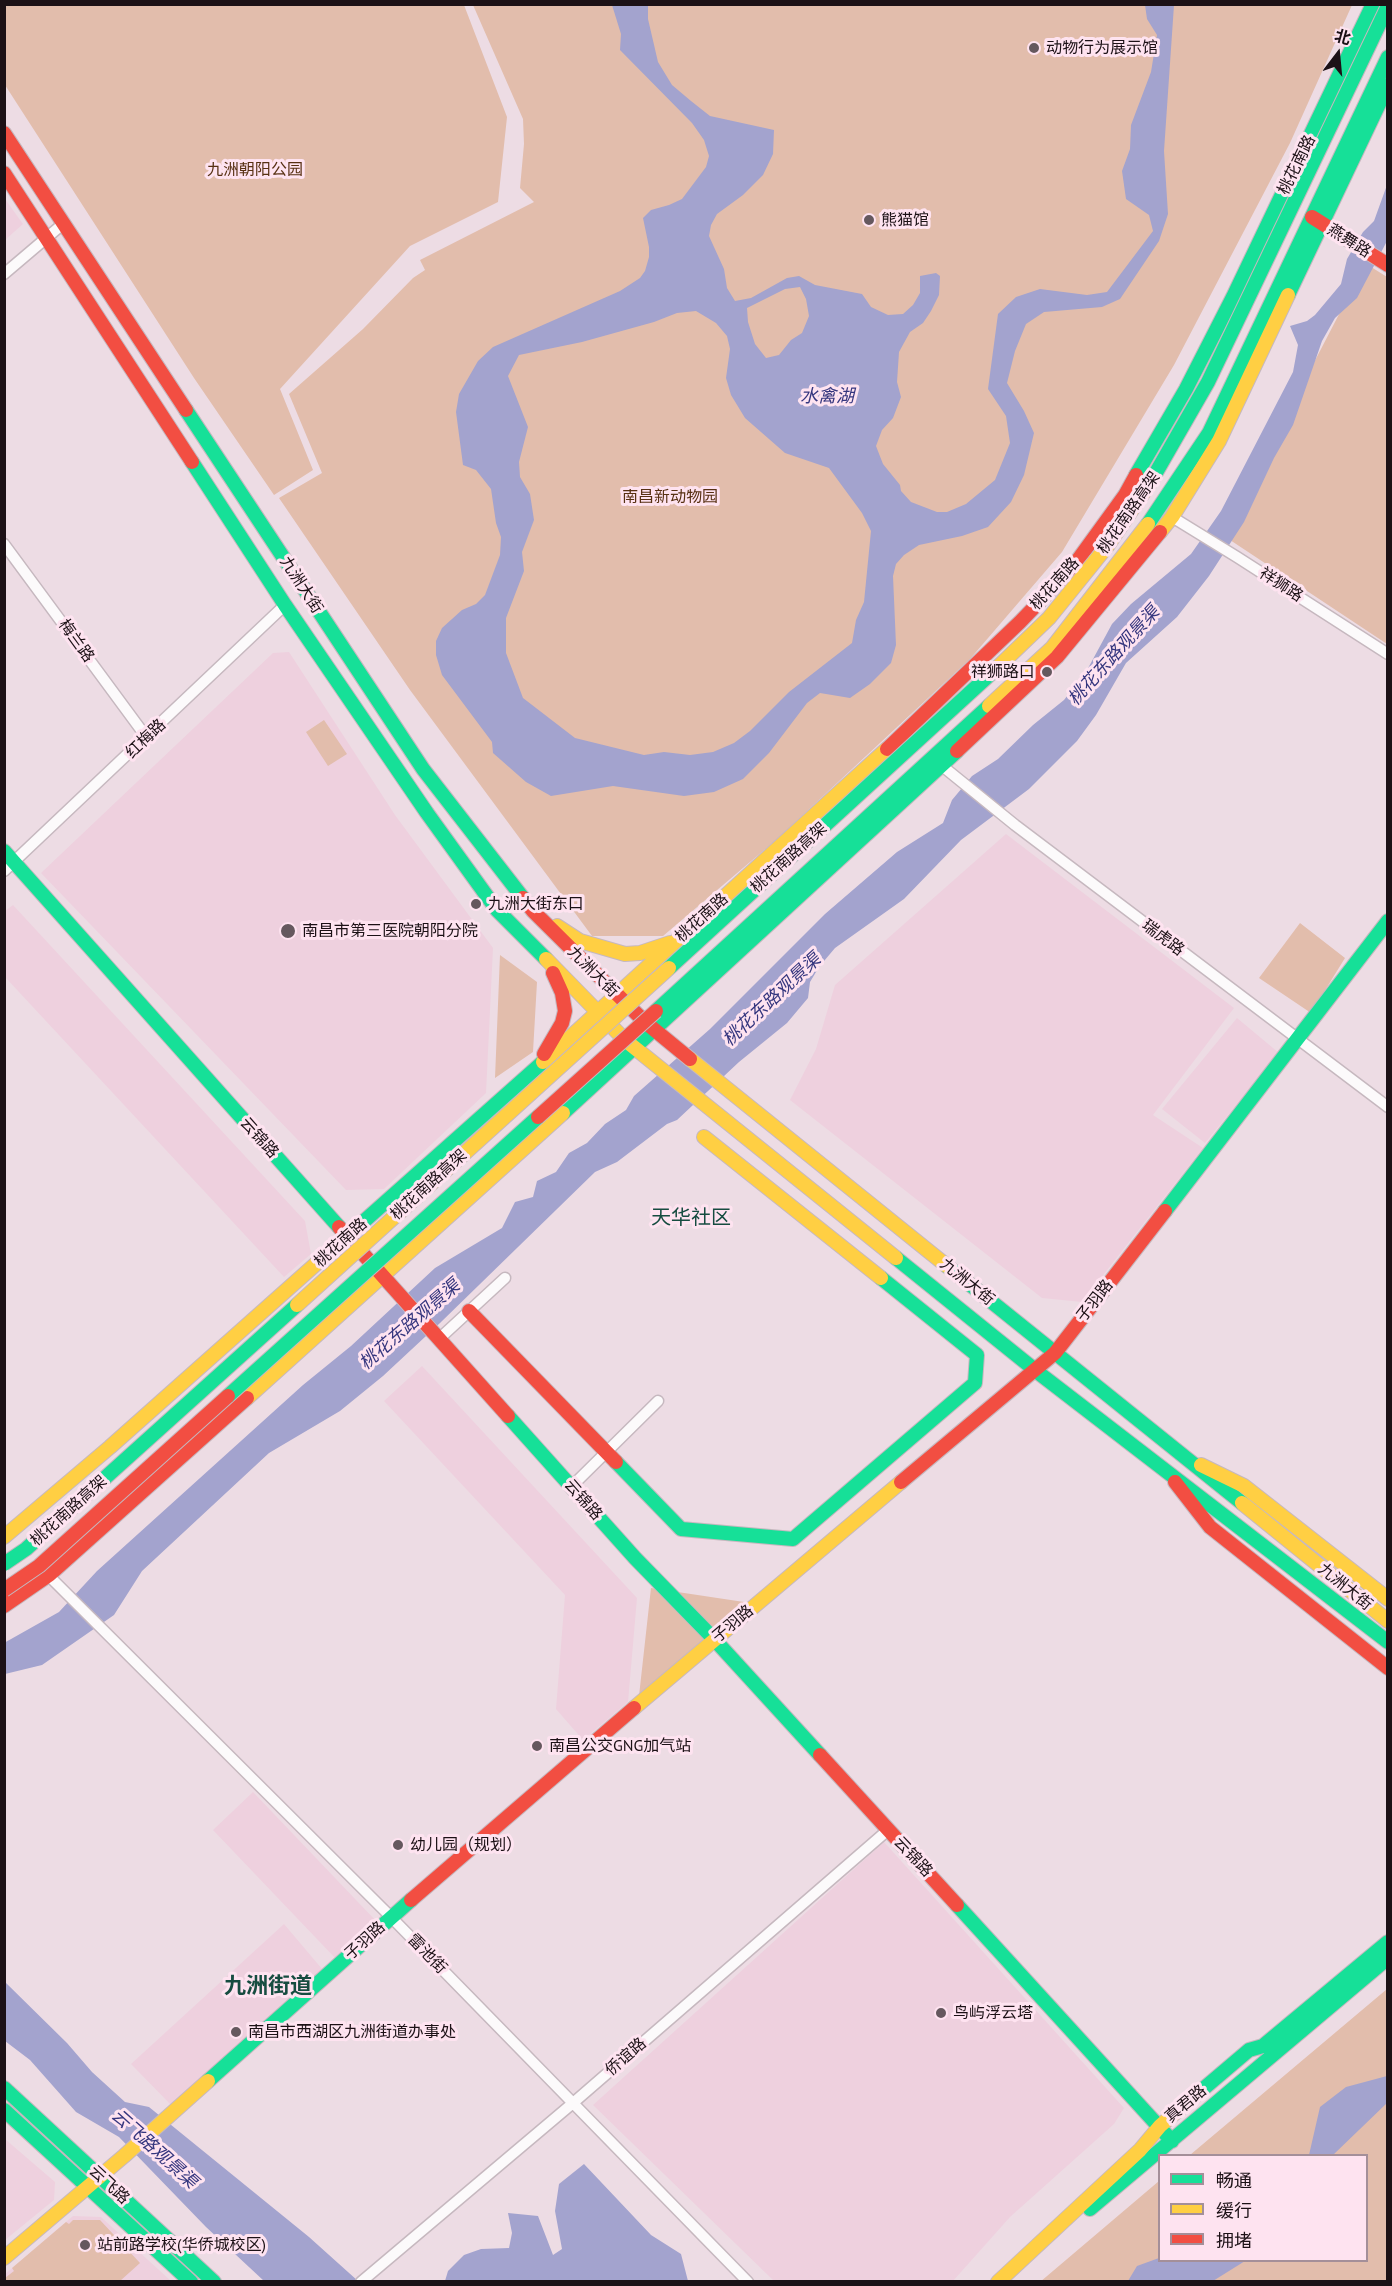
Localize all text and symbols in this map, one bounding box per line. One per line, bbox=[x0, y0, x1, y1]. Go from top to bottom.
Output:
north arrow bbox=[1308, 24, 1368, 84]
text: 北 bbox=[1333, 25, 1353, 49]
place label: 动物行为展示馆 bbox=[1046, 38, 1158, 58]
marker: 动物行为展示馆 bbox=[1027, 41, 1041, 55]
street label: 桃花南路 bbox=[1274, 132, 1320, 198]
park label: 九洲朝阳公园 bbox=[207, 160, 303, 180]
place label: 熊猫馆 bbox=[881, 210, 929, 230]
marker: 熊猫馆 bbox=[862, 213, 876, 227]
street label: 燕舞路 bbox=[1324, 220, 1374, 262]
water label: 水禽湖 bbox=[800, 386, 854, 408]
street label: 桃花南路高架 bbox=[1094, 468, 1164, 558]
park label: 南昌新动物园 bbox=[622, 487, 718, 507]
street label: 九洲大街 bbox=[276, 553, 326, 617]
street label: 桃花南路 bbox=[1026, 554, 1084, 614]
street label: 祥狮路 bbox=[1256, 564, 1306, 606]
water label: 桃花东路观景渠 bbox=[1064, 602, 1164, 710]
street label: 梅兰路 bbox=[54, 616, 98, 666]
place label: 祥狮路口 bbox=[971, 662, 1035, 682]
marker: 祥狮路口 bbox=[1040, 665, 1054, 679]
street label: 红梅路 bbox=[122, 715, 170, 763]
street label: 桃花南路高架 bbox=[747, 819, 831, 897]
street label: 桃花南路 bbox=[672, 889, 732, 947]
place label: 九洲大街东口 bbox=[488, 894, 584, 914]
marker: 九洲大街东口 bbox=[469, 897, 483, 911]
street label: 瑞虎路 bbox=[1138, 916, 1188, 960]
place label: 南昌市第三医院朝阳分院 bbox=[302, 921, 478, 941]
marker: 南昌市第三医院朝阳分院 bbox=[279, 922, 297, 940]
street label: 九洲大街 bbox=[564, 943, 622, 1001]
water label: 桃花东路观景渠 bbox=[719, 949, 825, 1051]
street label: 云锦路 bbox=[236, 1114, 282, 1162]
street label: 桃花南路高架 bbox=[387, 1146, 471, 1224]
district label: 天华社区 bbox=[651, 1206, 731, 1230]
street label: 桃花南路 bbox=[311, 1214, 371, 1272]
street label: 九洲大街 bbox=[936, 1254, 998, 1310]
water label: 桃花东路观景渠 bbox=[355, 1276, 465, 1374]
street label: 子羽路 bbox=[1073, 1276, 1117, 1326]
street label: 桃花南路高架 bbox=[27, 1472, 111, 1550]
street label: 云锦路 bbox=[560, 1476, 606, 1524]
street label: 九洲大街 bbox=[1314, 1559, 1376, 1615]
street label: 子羽路 bbox=[708, 1601, 758, 1647]
place label: 南昌公交GNG加气站 bbox=[549, 1736, 691, 1756]
marker: 南昌公交GNG加气站 bbox=[530, 1739, 544, 1753]
street label: 云锦路 bbox=[890, 1833, 936, 1881]
place label: 幼儿园（规划） bbox=[410, 1835, 522, 1855]
marker: 幼儿园（规划） bbox=[391, 1838, 405, 1852]
street label: 子羽路 bbox=[341, 1918, 389, 1964]
street label: 雷池街 bbox=[403, 1930, 451, 1978]
district label: 九洲街道 bbox=[224, 1974, 312, 2000]
place label: 鸟屿浮云塔 bbox=[953, 2003, 1033, 2023]
marker: 鸟屿浮云塔 bbox=[934, 2006, 948, 2020]
place label: 南昌市西湖区九洲街道办事处 bbox=[248, 2022, 456, 2042]
marker: 南昌市西湖区九洲街道办事处 bbox=[229, 2025, 243, 2039]
street label: 侨谊路 bbox=[602, 2034, 650, 2080]
street label: 真君路 bbox=[1161, 2081, 1211, 2127]
water label: 云飞路观景渠 bbox=[107, 2105, 201, 2193]
legend bbox=[1158, 2154, 1368, 2262]
street label: 云飞路 bbox=[85, 2162, 133, 2208]
text: 畅通 bbox=[1216, 2169, 1252, 2192]
text: 缓行 bbox=[1216, 2199, 1252, 2222]
text: 拥堵 bbox=[1216, 2229, 1252, 2252]
place label: 站前路学校(华侨城校区) bbox=[97, 2235, 266, 2255]
marker: 站前路学校(华侨城校区) bbox=[78, 2238, 92, 2252]

